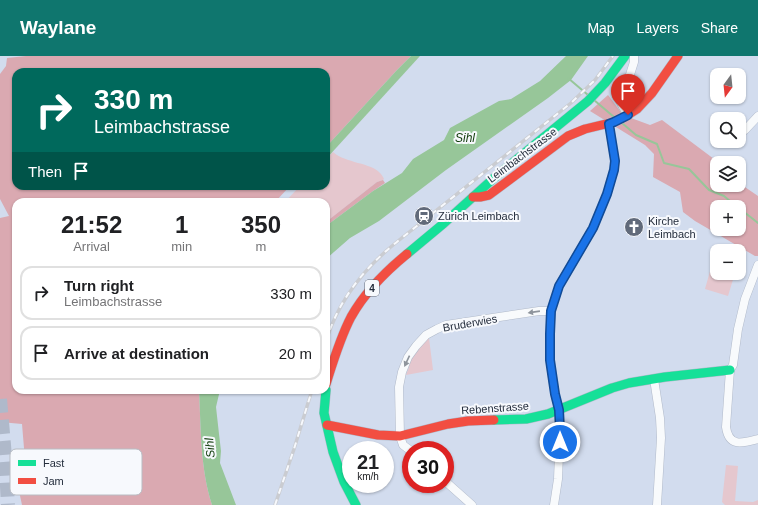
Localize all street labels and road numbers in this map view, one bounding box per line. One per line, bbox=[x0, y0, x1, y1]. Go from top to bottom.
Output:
street label: Leimbachstrasse bbox=[485, 125, 559, 185]
road number: 4 bbox=[365, 280, 379, 296]
street label: Bruderwies bbox=[442, 312, 499, 334]
street label: Rebenstrasse bbox=[461, 400, 529, 416]

